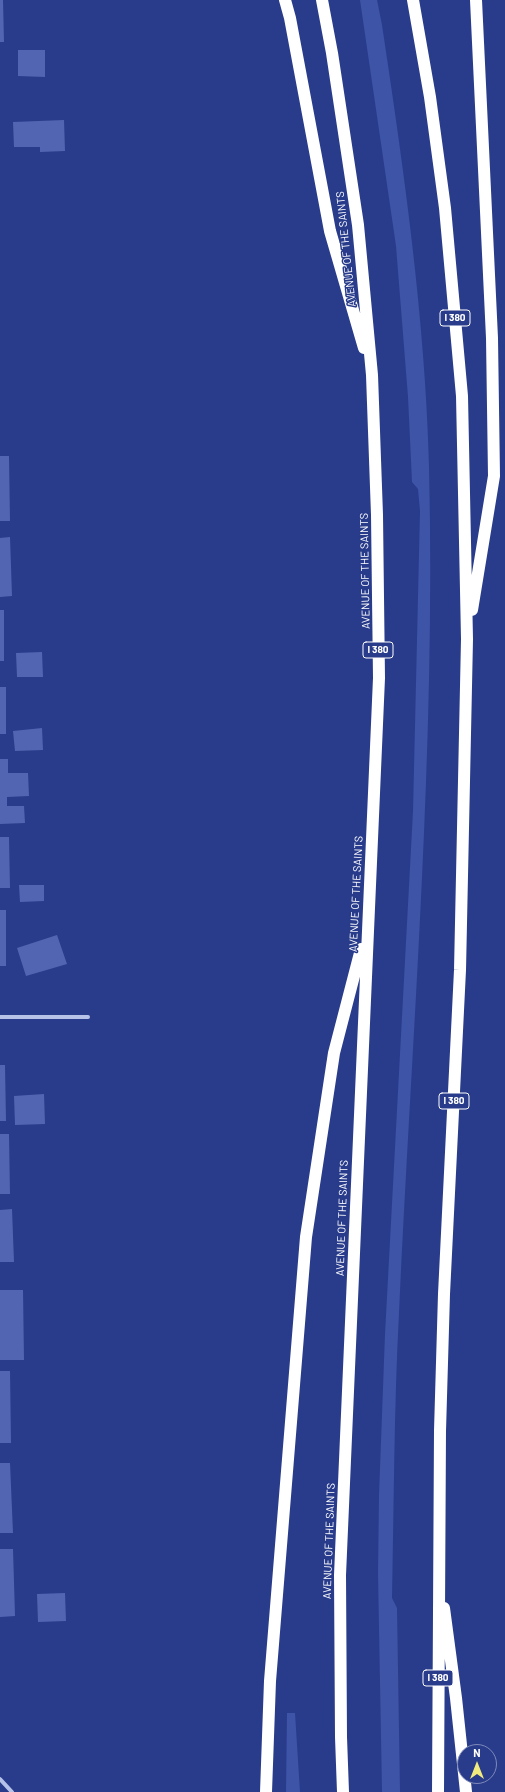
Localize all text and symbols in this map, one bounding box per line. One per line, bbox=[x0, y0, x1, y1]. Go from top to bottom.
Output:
street label: AVENUE OF THE SAINTS bbox=[333, 191, 359, 307]
road number: I 380 bbox=[440, 310, 470, 326]
street label: AVENUE OF THE SAINTS bbox=[357, 513, 373, 629]
road number: I 380 bbox=[363, 642, 393, 658]
street label: AVENUE OF THE SAINTS bbox=[346, 836, 366, 952]
road number: I 380 bbox=[439, 1093, 469, 1109]
street label: AVENUE OF THE SAINTS bbox=[333, 1160, 351, 1276]
street label: AVENUE OF THE SAINTS bbox=[320, 1483, 338, 1599]
road number: I 380 bbox=[423, 1670, 453, 1686]
north arrow bbox=[457, 1744, 497, 1784]
text: N bbox=[473, 1746, 481, 1759]

